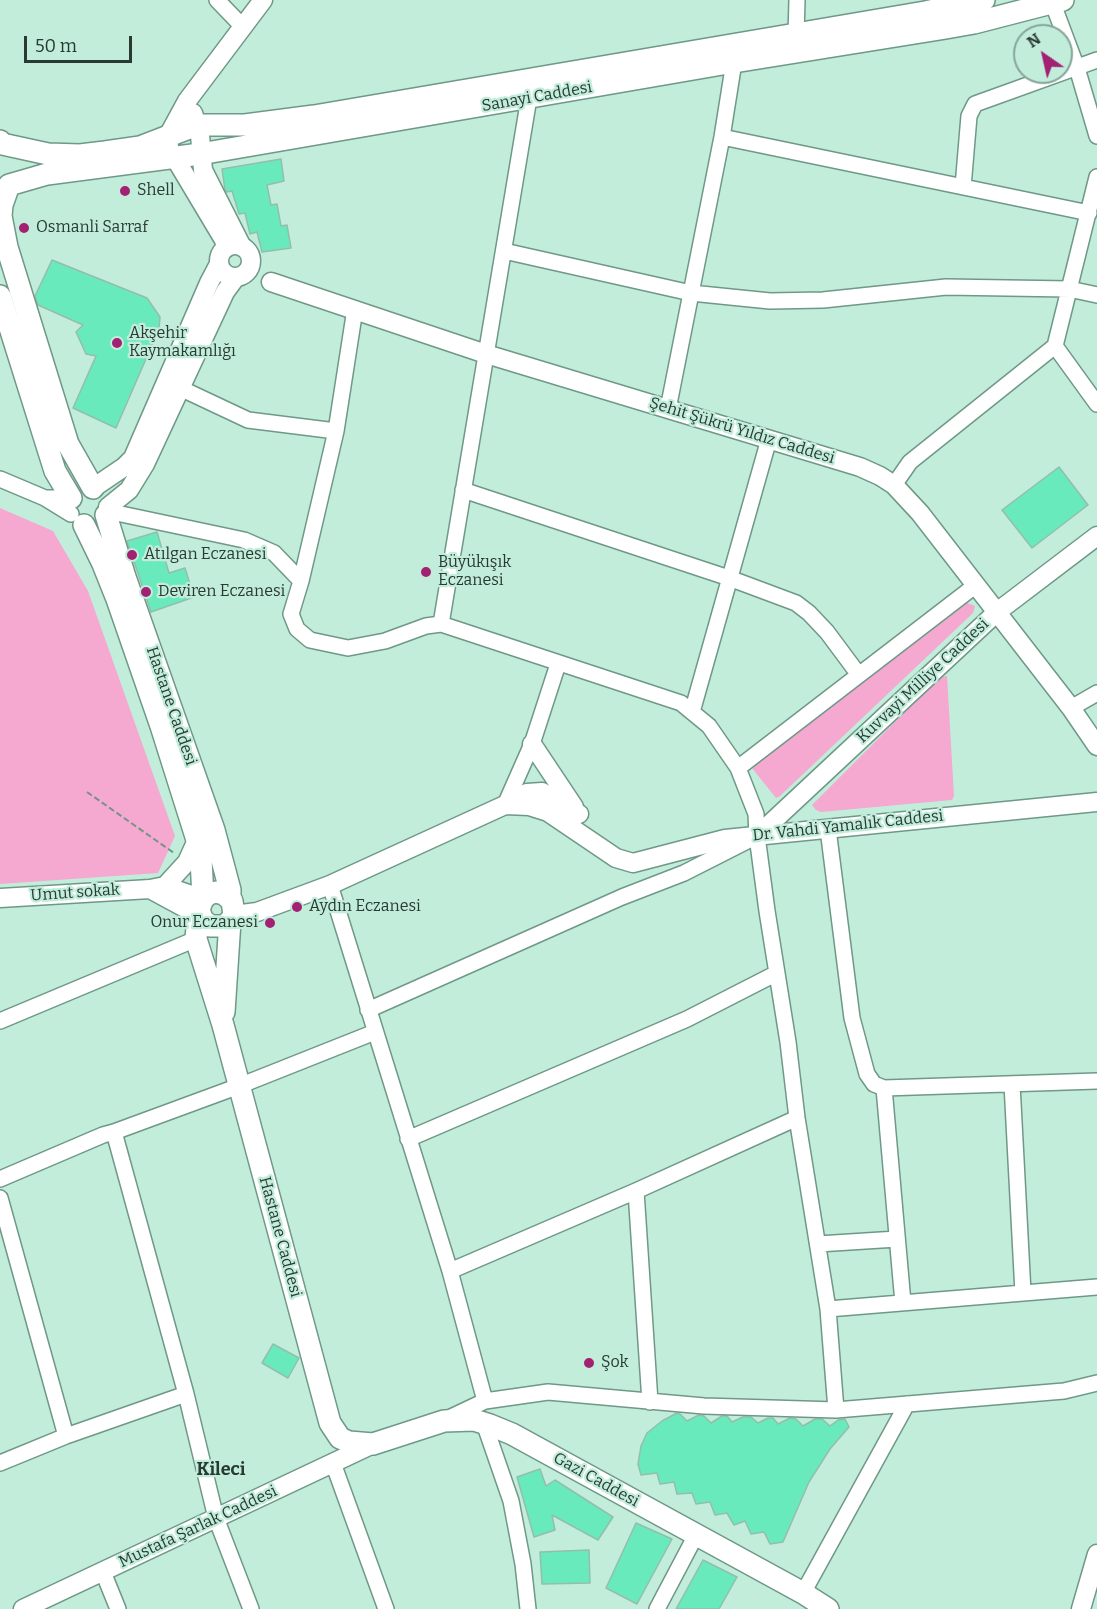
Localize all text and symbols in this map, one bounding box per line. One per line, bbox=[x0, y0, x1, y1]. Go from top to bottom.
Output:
scale bar bbox=[27, 24, 135, 62]
north arrow bbox=[1013, 24, 1073, 84]
text: N bbox=[1023, 29, 1044, 52]
text: 50 m bbox=[35, 35, 77, 57]
street label: Sanayi Caddesi bbox=[480, 78, 594, 116]
place label: Shell bbox=[137, 181, 175, 201]
marker: Shell bbox=[118, 184, 132, 198]
place label: Osmanli Sarraf bbox=[36, 218, 148, 238]
marker: Osmanli Sarraf bbox=[17, 221, 31, 235]
place label: Akşehir Kaymakamlığı bbox=[129, 324, 236, 362]
marker: Akşehir Kaymakamlığı bbox=[110, 336, 124, 350]
street label: Şehit Şükrü Yıldız Caddesi bbox=[647, 394, 837, 468]
place label: Atılgan Eczanesi bbox=[144, 545, 266, 565]
marker: Atılgan Eczanesi bbox=[125, 548, 139, 562]
place label: Büyükışık Eczanesi bbox=[438, 553, 511, 591]
marker: Büyükışık Eczanesi bbox=[419, 565, 433, 579]
place label: Deviren Eczanesi bbox=[158, 582, 285, 602]
marker: Deviren Eczanesi bbox=[139, 585, 153, 599]
street label: Kuvvayi Milliye Caddesi bbox=[853, 615, 993, 747]
street label: Hastane Caddesi bbox=[142, 644, 200, 768]
street label: Dr. Vahdi Yamalık Caddesi bbox=[752, 806, 944, 846]
street label: Umut sokak bbox=[30, 880, 120, 906]
place label: Aydın Eczanesi bbox=[309, 897, 421, 917]
marker: Aydın Eczanesi bbox=[290, 900, 304, 914]
place label: Onur Eczanesi bbox=[150, 913, 258, 933]
marker: Onur Eczanesi bbox=[263, 916, 277, 930]
street label: Hastane Caddesi bbox=[255, 1175, 305, 1299]
place label: Şok bbox=[601, 1353, 629, 1373]
marker: Şok bbox=[582, 1356, 596, 1370]
street label: Gazi Caddesi bbox=[550, 1449, 642, 1511]
district label: Kileci bbox=[197, 1459, 245, 1481]
street label: Mustafa Şarlak Caddesi bbox=[116, 1482, 280, 1572]

